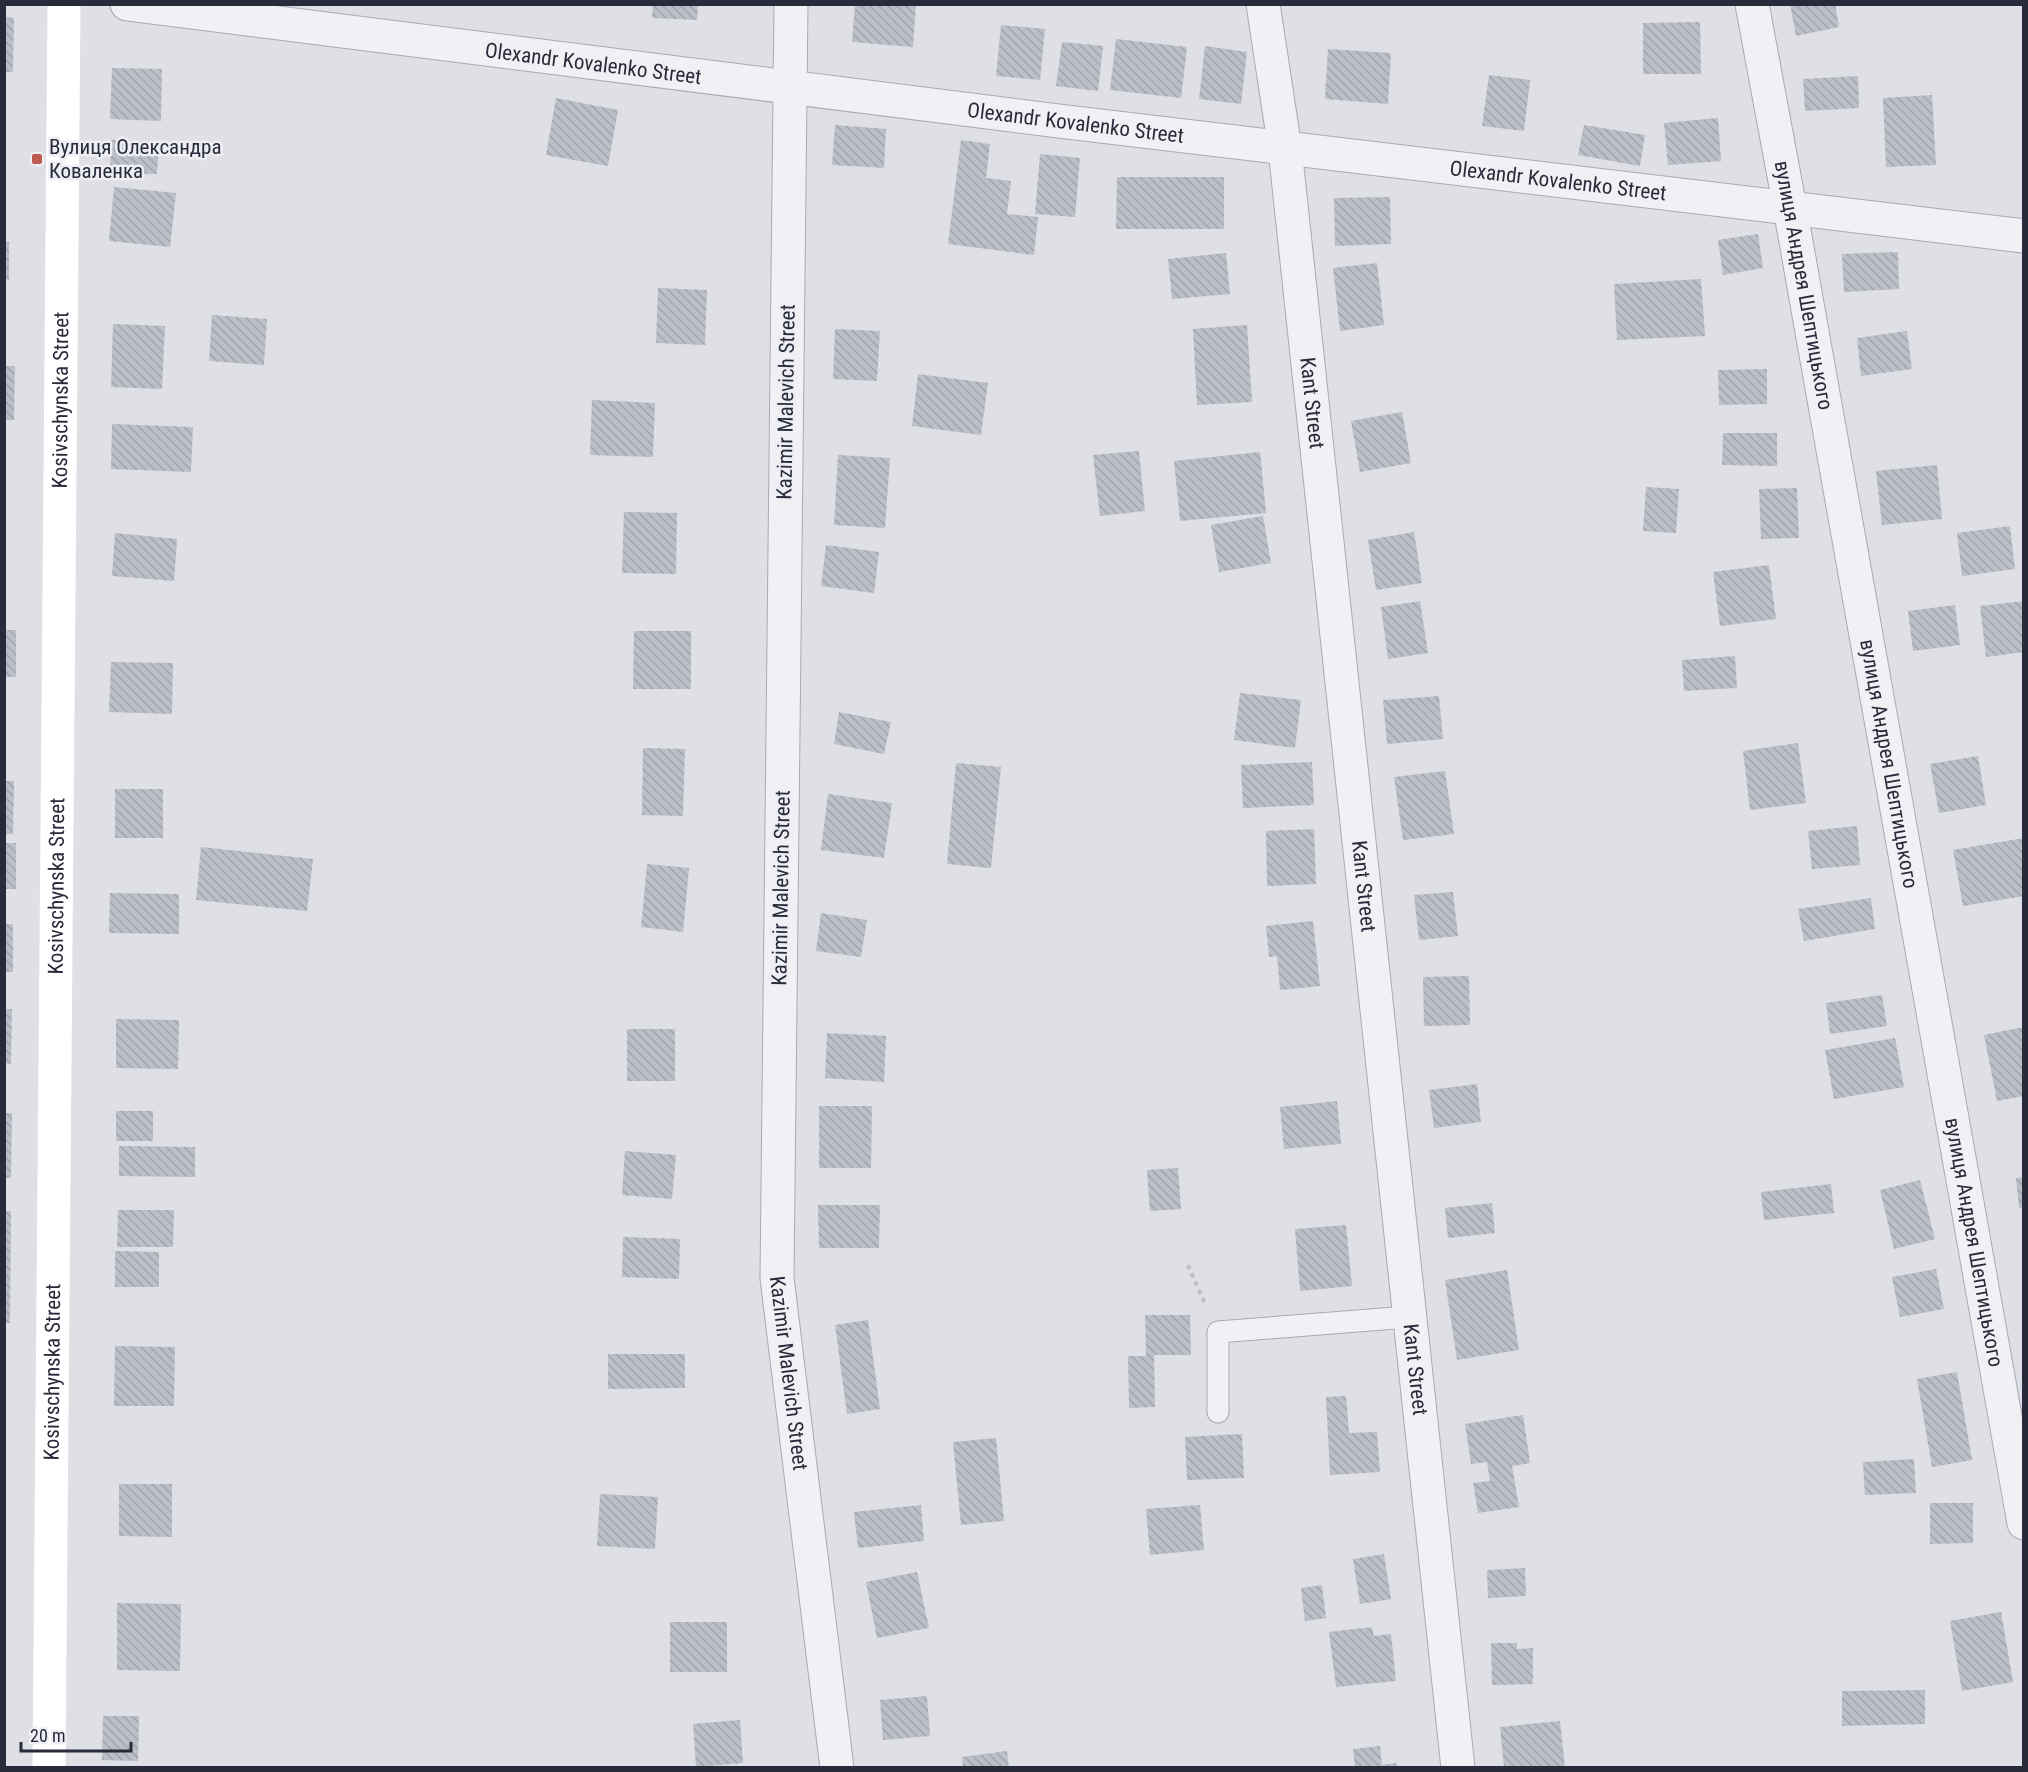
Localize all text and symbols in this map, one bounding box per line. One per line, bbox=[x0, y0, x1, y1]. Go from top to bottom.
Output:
street label: Olexandr Kovalenko Street bbox=[484, 38, 703, 89]
street label: Olexandr Kovalenko Street bbox=[966, 98, 1185, 148]
place label: Вулиця Олександра Коваленка bbox=[49, 135, 222, 183]
marker: Вулиця Олександра Коваленка bbox=[30, 152, 44, 166]
street label: Olexandr Kovalenko Street bbox=[1449, 156, 1668, 206]
street label: вулиця Андрея Шептицького bbox=[1769, 159, 1838, 412]
street label: Kazimir Malevich Street bbox=[772, 304, 800, 500]
street label: Kosivschynska Street bbox=[48, 312, 73, 488]
street label: Kant Street bbox=[1295, 356, 1329, 450]
street label: вулиця Андрея Шептицького bbox=[1855, 637, 1923, 890]
street label: Kazimir Malevich Street bbox=[767, 790, 795, 986]
street label: Kosivschynska Street bbox=[44, 798, 69, 974]
street label: Kant Street bbox=[1347, 839, 1381, 933]
street label: вулиця Андрея Шептицького bbox=[1940, 1116, 2008, 1369]
street label: Kazimir Malevich Street bbox=[765, 1275, 812, 1472]
street label: Kosivschynska Street bbox=[40, 1284, 65, 1460]
street label: Kant Street bbox=[1399, 1322, 1432, 1416]
scale bar bbox=[21, 1715, 130, 1753]
text: 20 m bbox=[30, 1725, 65, 1746]

